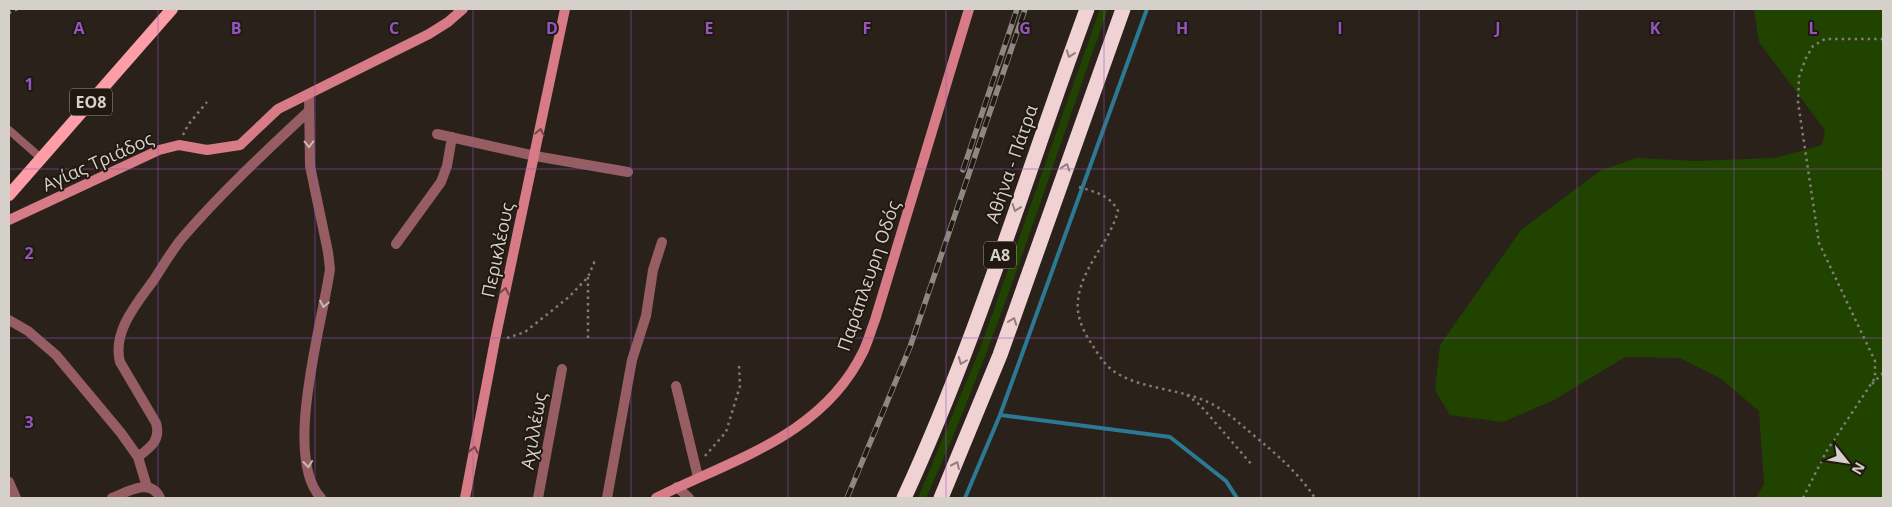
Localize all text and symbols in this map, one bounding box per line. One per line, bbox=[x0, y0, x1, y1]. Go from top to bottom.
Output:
text: A bbox=[73, 17, 85, 39]
text: B bbox=[231, 17, 241, 39]
text: C bbox=[389, 17, 399, 39]
text: D bbox=[546, 17, 558, 39]
text: E bbox=[705, 17, 714, 39]
text: F bbox=[863, 17, 871, 39]
text: G bbox=[1019, 17, 1031, 39]
text: H bbox=[1176, 17, 1188, 39]
text: I bbox=[1337, 17, 1343, 39]
text: J bbox=[1493, 17, 1501, 39]
text: K bbox=[1650, 17, 1661, 39]
text: L bbox=[1808, 17, 1818, 39]
one-way arrow bbox=[1066, 50, 1076, 58]
text: 1 bbox=[24, 73, 34, 95]
road number: ΕΟ8 bbox=[70, 88, 112, 115]
street label: Αθήνα - Πάτρα bbox=[980, 101, 1042, 226]
street label: Αγίας Τριάδος bbox=[38, 126, 157, 196]
one-way arrow bbox=[534, 128, 544, 136]
one-way arrow bbox=[303, 140, 314, 148]
one-way arrow bbox=[1060, 164, 1070, 172]
street label: Παράπλευρη Οδός bbox=[831, 197, 905, 354]
street label: Περικλέους bbox=[475, 200, 519, 300]
one-way arrow bbox=[1012, 203, 1022, 212]
text: 2 bbox=[24, 242, 34, 264]
road number: Α8 bbox=[984, 242, 1016, 268]
one-way arrow bbox=[500, 286, 510, 295]
one-way arrow bbox=[319, 299, 330, 308]
one-way arrow bbox=[1007, 317, 1017, 326]
one-way arrow bbox=[958, 356, 968, 365]
street label: Αχιλλέως bbox=[514, 390, 552, 471]
text: 3 bbox=[24, 411, 34, 433]
north arrow bbox=[1822, 437, 1872, 487]
one-way arrow bbox=[468, 446, 479, 455]
text: N bbox=[1848, 459, 1870, 478]
one-way arrow bbox=[302, 461, 313, 469]
one-way arrow bbox=[950, 461, 961, 470]

